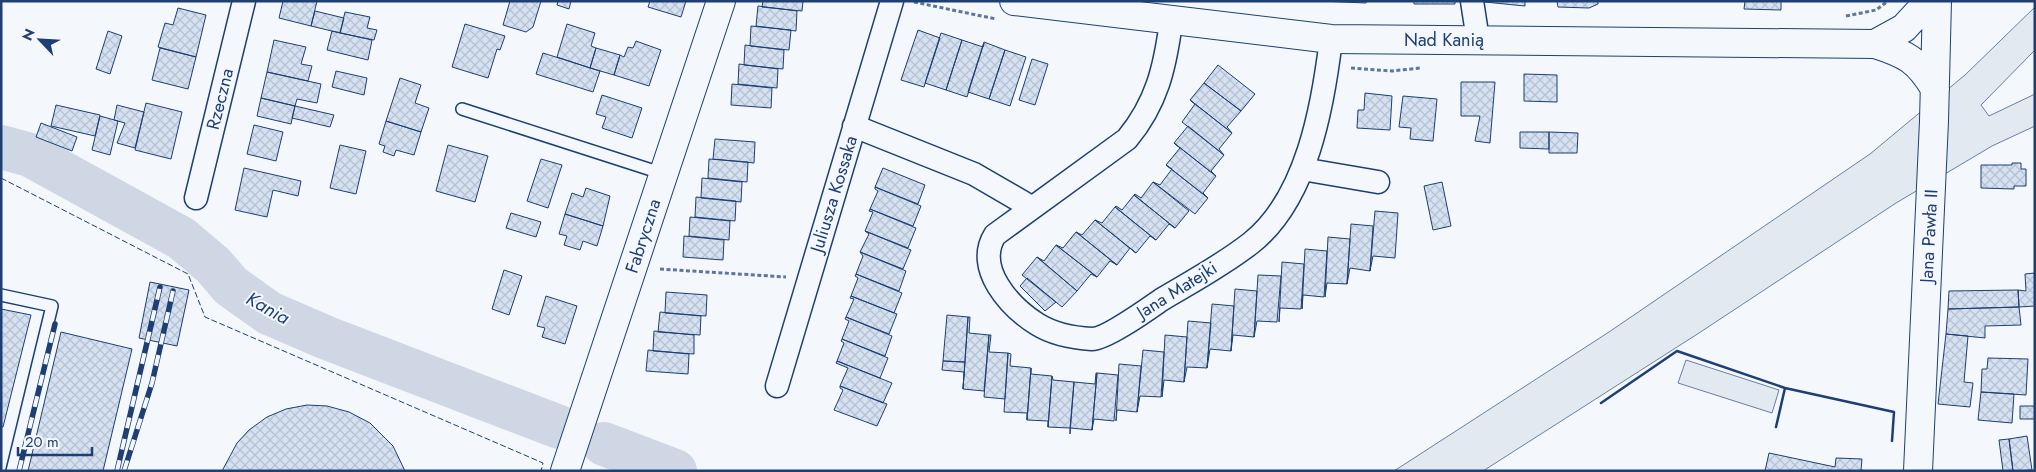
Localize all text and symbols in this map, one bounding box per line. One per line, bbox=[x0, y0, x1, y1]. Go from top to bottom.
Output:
north arrow bbox=[15, 15, 65, 65]
text: N bbox=[17, 25, 40, 44]
street label: Nad Kanią bbox=[1404, 27, 1484, 53]
street label: Rzeczna bbox=[200, 66, 240, 132]
street label: Juliusza Kossaka bbox=[803, 132, 864, 257]
street label: Jana Pawła II bbox=[1913, 189, 1944, 285]
street label: Fabryczna bbox=[619, 195, 667, 277]
street label: Jana Matejki bbox=[1130, 255, 1222, 326]
water label: Kania bbox=[241, 285, 295, 331]
scale bar bbox=[18, 424, 91, 456]
text: 20 m bbox=[25, 431, 59, 453]

